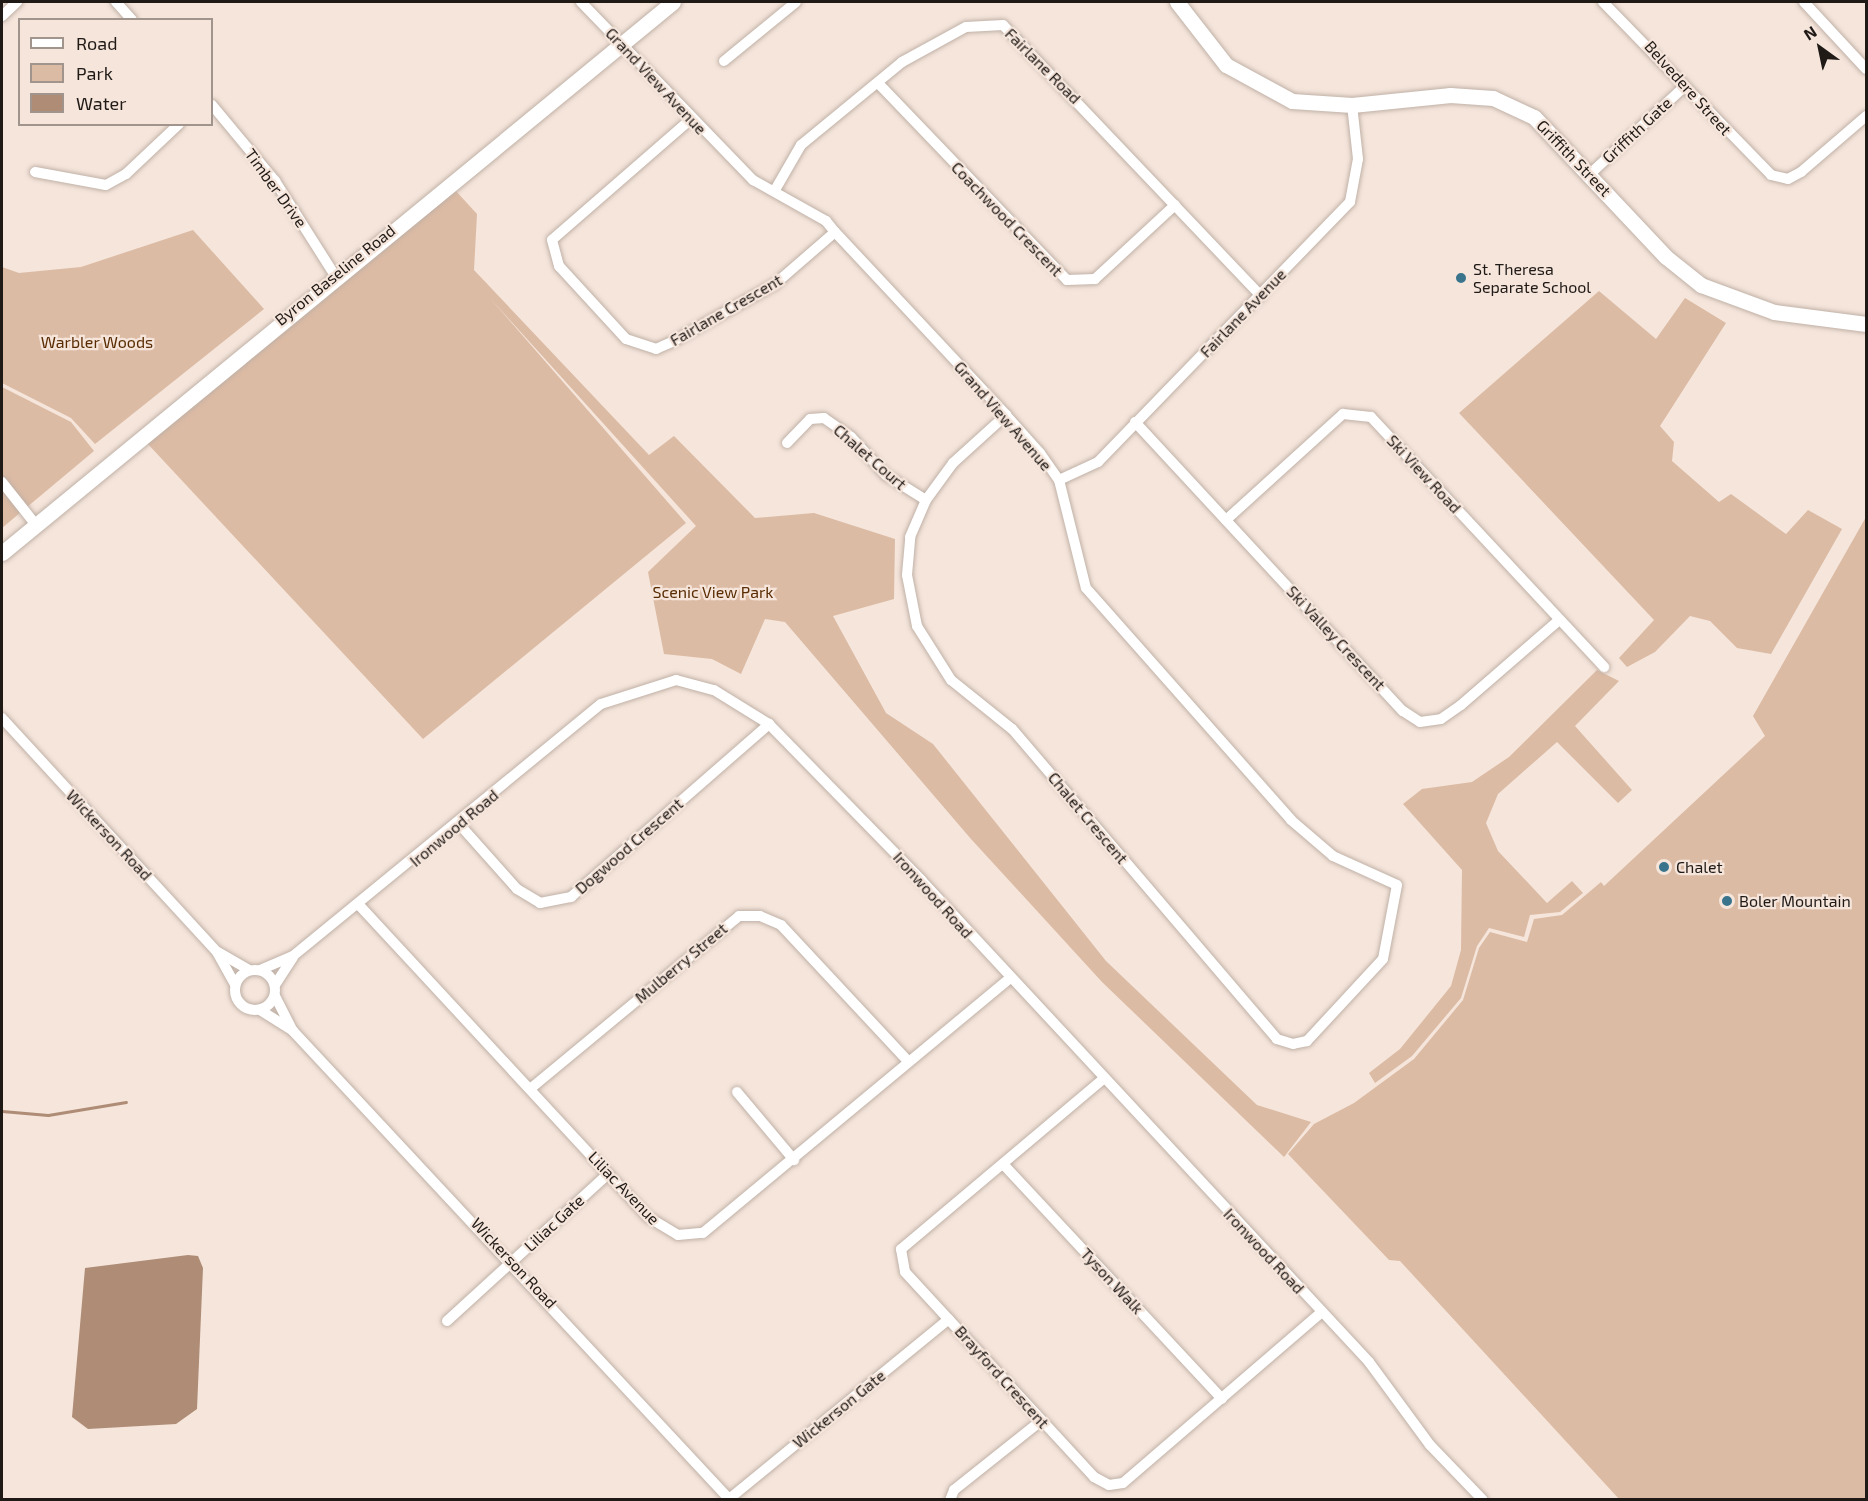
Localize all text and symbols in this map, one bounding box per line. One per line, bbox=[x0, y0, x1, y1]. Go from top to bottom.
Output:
legend bbox=[18, 18, 213, 126]
north arrow bbox=[1790, 18, 1850, 78]
text: N bbox=[1800, 21, 1820, 44]
street label: Grand View Avenue bbox=[601, 23, 711, 139]
street label: Fairlane Road bbox=[1001, 24, 1085, 108]
text: Road bbox=[76, 32, 117, 54]
street label: Belvedere Street bbox=[1641, 37, 1735, 139]
text: Park bbox=[76, 62, 113, 84]
text: Water bbox=[76, 92, 126, 114]
street label: Griffith Gate bbox=[1598, 93, 1676, 167]
street label: Griffith Street bbox=[1533, 116, 1615, 200]
street label: Timber Drive bbox=[241, 145, 311, 231]
street label: Coachwood Crescent bbox=[947, 158, 1067, 280]
street label: Byron Baseline Road bbox=[271, 221, 399, 329]
place label: St. Theresa Separate School bbox=[1473, 259, 1591, 297]
street label: Fairlane Avenue bbox=[1196, 265, 1290, 361]
street label: Fairlane Crescent bbox=[667, 270, 785, 350]
marker: St. Theresa Separate School bbox=[1454, 271, 1468, 285]
park label: Warbler Woods bbox=[41, 332, 153, 352]
street label: Grand View Avenue bbox=[950, 357, 1056, 475]
street label: Chalet Court bbox=[830, 420, 910, 494]
street label: Ski View Road bbox=[1383, 431, 1465, 517]
park label: Scenic View Park bbox=[652, 582, 774, 602]
street label: Ski Valley Crescent bbox=[1282, 582, 1390, 694]
street label: Chalet Crescent bbox=[1044, 768, 1132, 868]
street label: Ironwood Road bbox=[406, 785, 502, 871]
street label: Wickerson Road bbox=[62, 786, 156, 884]
street label: Dogwood Crescent bbox=[571, 794, 687, 898]
street label: Ironwood Road bbox=[889, 848, 977, 942]
place label: Chalet bbox=[1676, 857, 1723, 877]
marker: Chalet bbox=[1657, 860, 1671, 874]
place label: Boler Mountain bbox=[1739, 891, 1851, 911]
marker: Boler Mountain bbox=[1720, 894, 1734, 908]
street label: Mulberry Street bbox=[631, 919, 731, 1007]
street label: Liliac Avenue bbox=[584, 1147, 664, 1229]
street label: Liliac Gate bbox=[520, 1191, 588, 1255]
street label: Ironwood Road bbox=[1220, 1204, 1308, 1298]
street label: Wickerson Road bbox=[467, 1214, 561, 1312]
street label: Tyson Walk bbox=[1077, 1244, 1147, 1318]
street label: Brayford Crescent bbox=[951, 1322, 1053, 1432]
street label: Wickerson Gate bbox=[789, 1366, 889, 1452]

